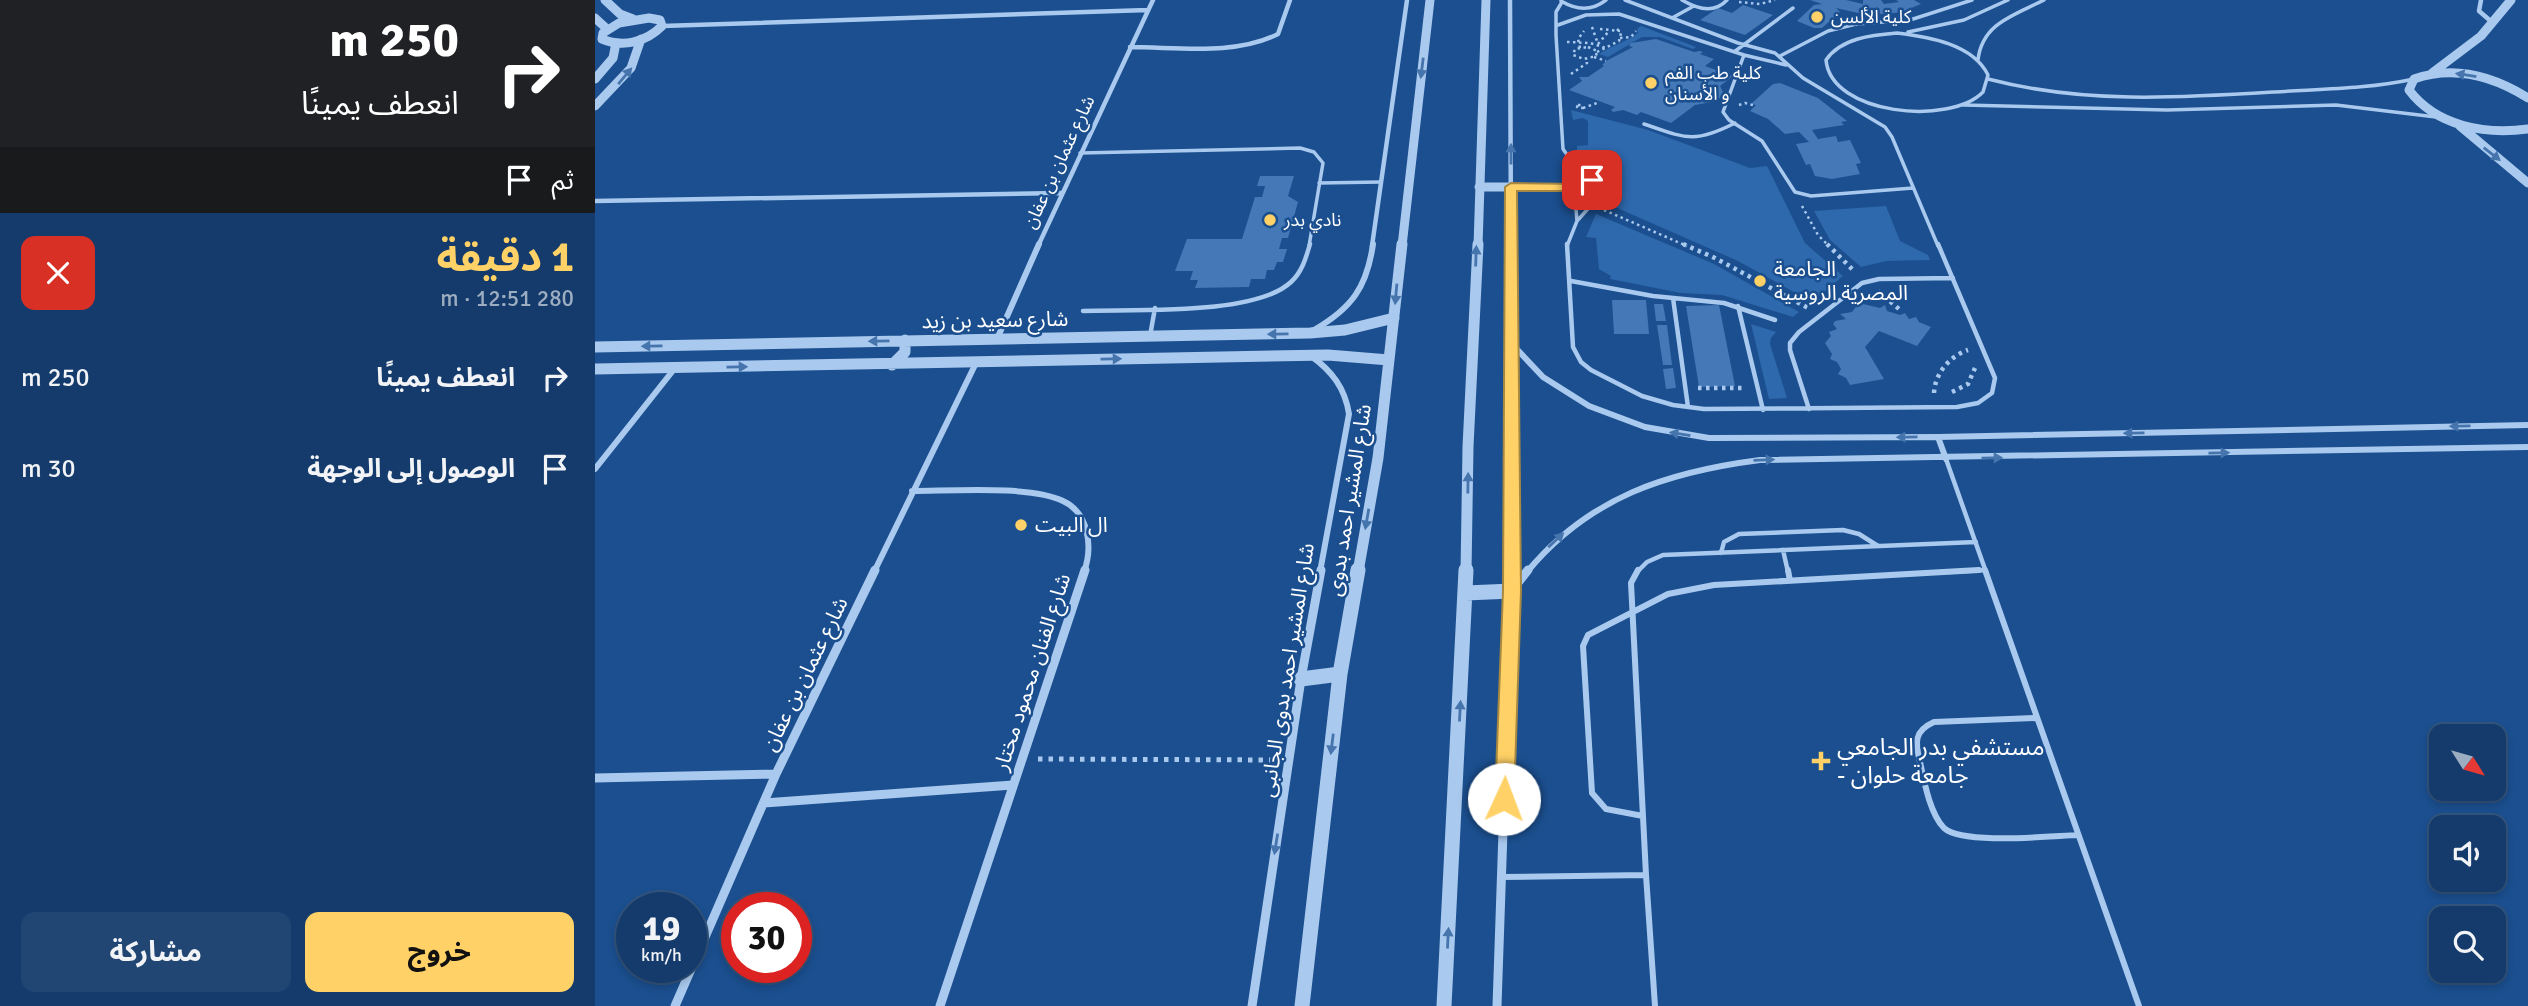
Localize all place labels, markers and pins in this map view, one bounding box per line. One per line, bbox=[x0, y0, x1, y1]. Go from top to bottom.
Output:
place label: كلية الألسن bbox=[1831, 6, 1912, 28]
marker: كلية الألسن bbox=[1809, 9, 1825, 25]
place label: كلية طب الفم و الأسنان bbox=[1665, 62, 1762, 105]
marker: كلية طب الفم و الأسنان bbox=[1643, 75, 1659, 91]
pin bbox=[1562, 150, 1622, 210]
place label: نادي بدر bbox=[1283, 209, 1341, 233]
marker: نادي بدر bbox=[1262, 212, 1278, 228]
place label: الجامعة المصرية الروسية bbox=[1774, 256, 1908, 306]
marker: الجامعة المصرية الروسية bbox=[1752, 273, 1768, 289]
place label: ال البيت bbox=[1035, 512, 1108, 538]
marker: ال البيت bbox=[1013, 517, 1029, 533]
place label: مستشفي بدر الجامعي - جامعة حلوان bbox=[1837, 732, 2044, 790]
marker: مستشفي بدر الجامعي - جامعة حلوان bbox=[1811, 751, 1831, 771]

